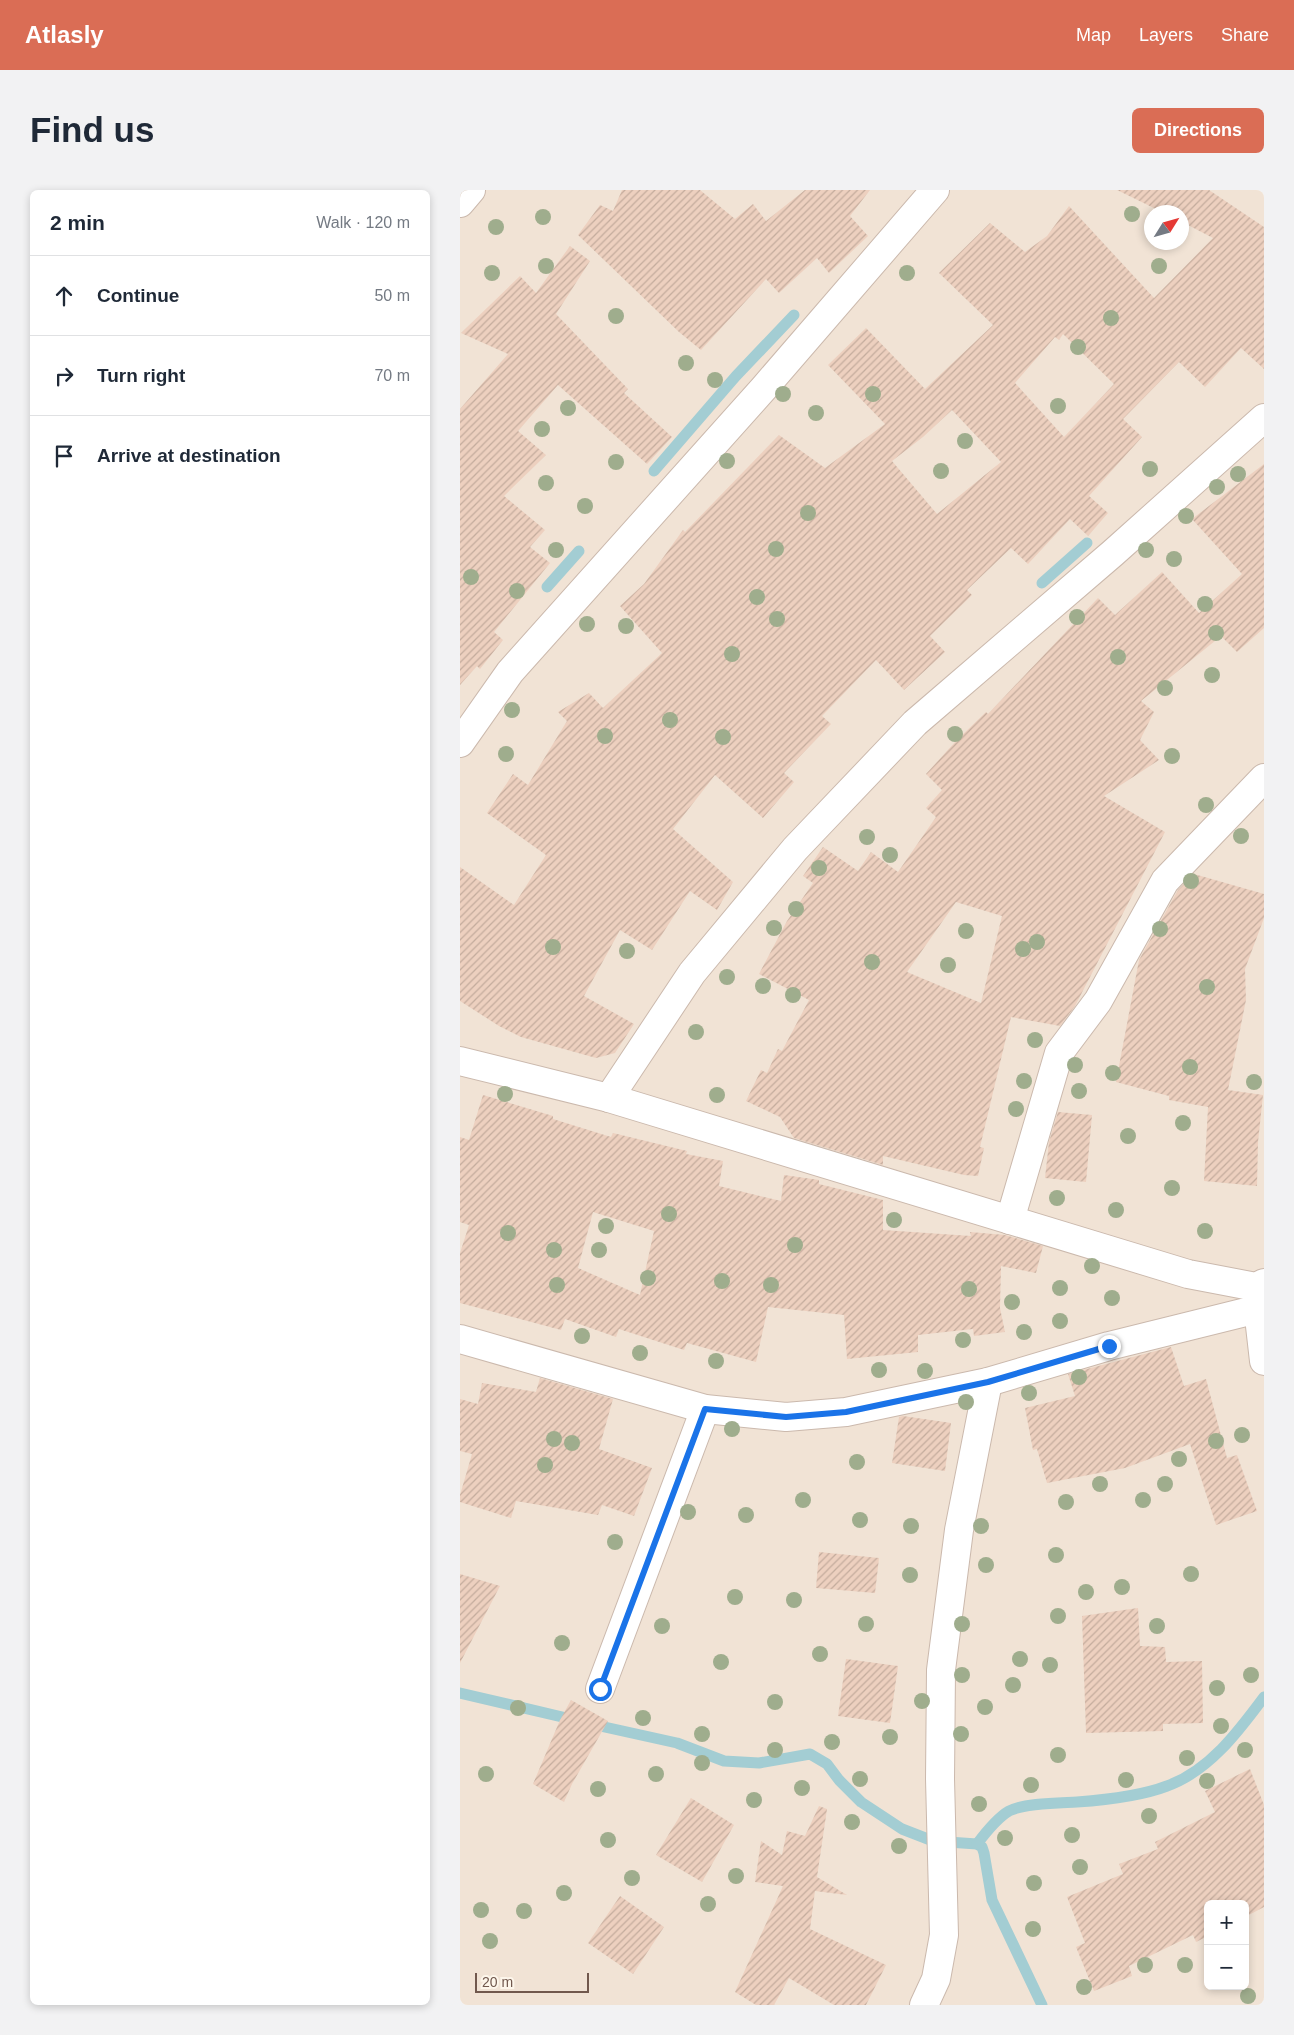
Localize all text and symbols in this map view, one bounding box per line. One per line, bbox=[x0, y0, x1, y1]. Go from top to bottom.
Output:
text: Atlasly bbox=[25, 21, 104, 48]
text: Map bbox=[1076, 25, 1111, 45]
text: Layers bbox=[1139, 25, 1193, 45]
text: Share bbox=[1221, 25, 1269, 45]
button: Directions bbox=[1132, 108, 1264, 153]
text: Find us bbox=[30, 110, 154, 149]
north arrow bbox=[1144, 205, 1189, 250]
text: 2 min bbox=[50, 211, 105, 234]
text: Walk · 120 m bbox=[316, 214, 410, 231]
icon: ahead bbox=[50, 282, 78, 310]
text: Continue bbox=[97, 285, 179, 306]
text: 50 m bbox=[374, 287, 410, 304]
icon: right bbox=[50, 362, 78, 390]
text: Turn right bbox=[97, 365, 185, 386]
text: 70 m bbox=[374, 367, 410, 384]
icon: arrive bbox=[50, 442, 78, 470]
text: Arrive at destination bbox=[97, 445, 281, 466]
route end bbox=[1098, 1335, 1121, 1358]
route start bbox=[589, 1678, 612, 1701]
map controls bbox=[1204, 1900, 1249, 1990]
button: + bbox=[1204, 1900, 1249, 1945]
button: − bbox=[1204, 1945, 1249, 1990]
scale bar bbox=[475, 1970, 589, 1993]
text: 20 m bbox=[482, 1974, 513, 1990]

